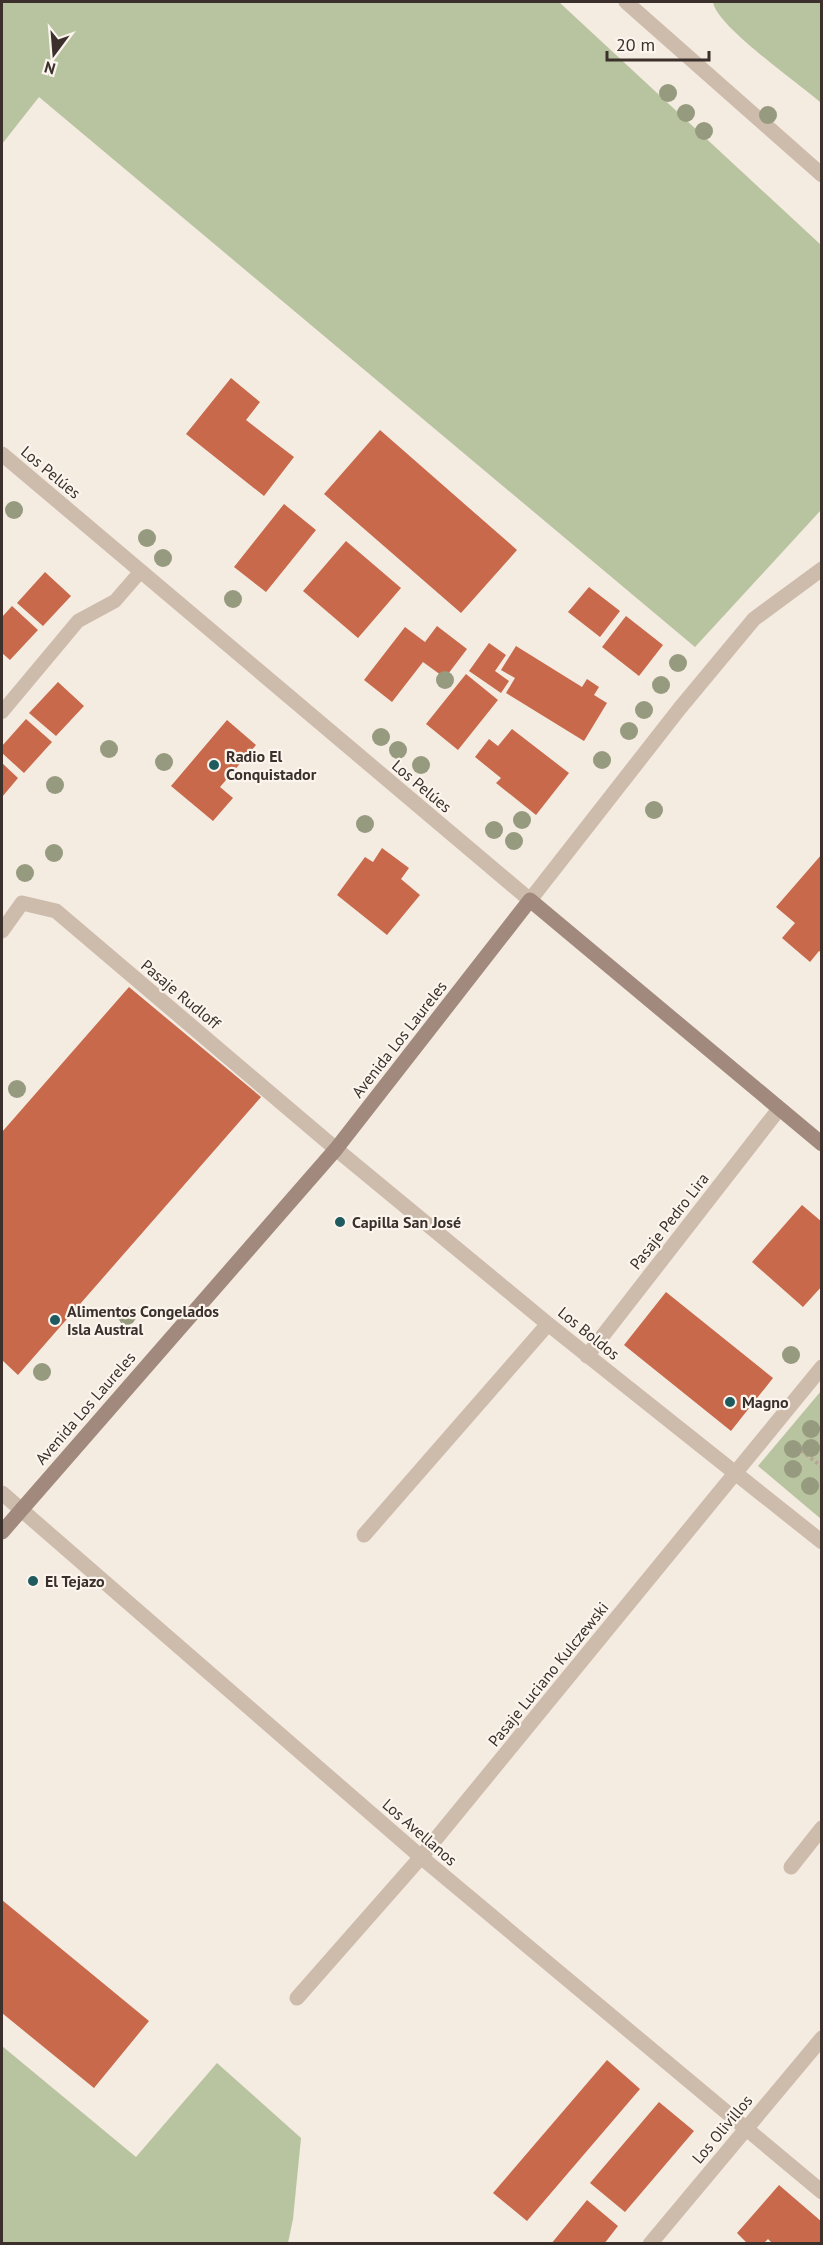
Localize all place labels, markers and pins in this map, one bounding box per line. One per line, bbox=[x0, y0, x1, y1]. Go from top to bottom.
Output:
place label: Radio El Conquistador bbox=[226, 746, 317, 784]
marker: Radio El Conquistador bbox=[207, 758, 221, 772]
place label: Capilla San José bbox=[352, 1212, 461, 1232]
marker: Capilla San José bbox=[333, 1215, 347, 1229]
place label: Alimentos Congelados Isla Austral bbox=[67, 1301, 219, 1339]
marker: Alimentos Congelados Isla Austral bbox=[48, 1313, 62, 1327]
place label: Magno bbox=[742, 1392, 789, 1412]
marker: Magno bbox=[723, 1395, 737, 1409]
place label: El Tejazo bbox=[45, 1571, 105, 1591]
marker: El Tejazo bbox=[26, 1574, 40, 1588]

